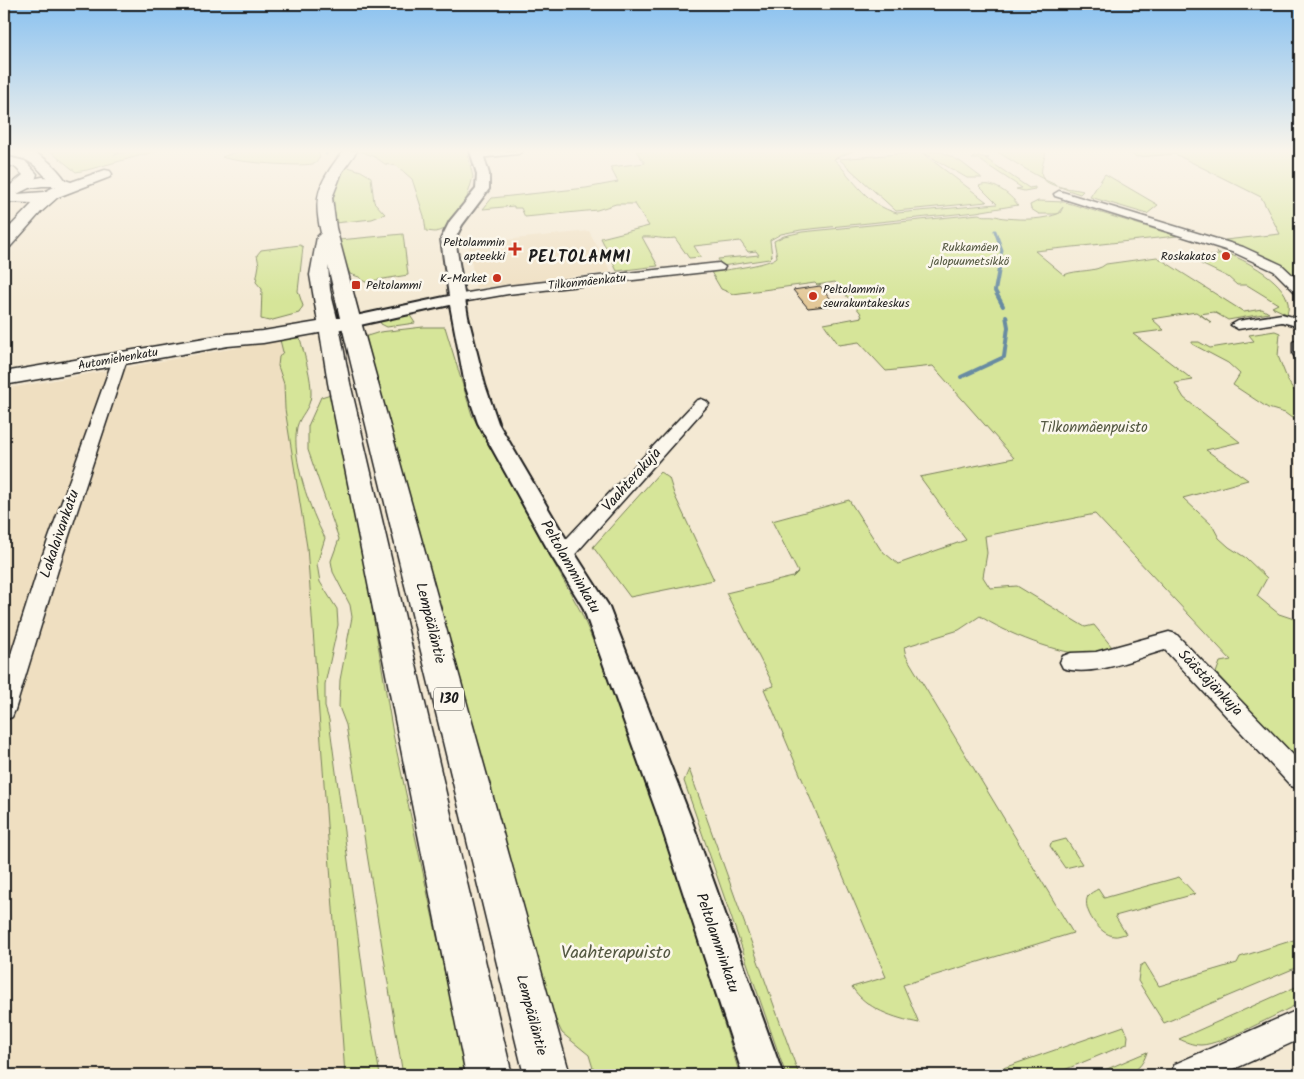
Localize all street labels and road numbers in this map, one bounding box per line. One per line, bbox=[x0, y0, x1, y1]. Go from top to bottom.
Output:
street label: Tilkonmäenkatu bbox=[547, 268, 627, 296]
street label: Automiehenkatu bbox=[77, 343, 160, 375]
street label: Vaahterakuja bbox=[596, 442, 668, 518]
street label: Lakalaivankatu bbox=[34, 487, 86, 581]
street label: Peltolamminkatu bbox=[534, 516, 606, 618]
street label: Lempääläntie bbox=[408, 580, 452, 666]
street label: Säästäjänkuja bbox=[1172, 644, 1248, 722]
road number: 130 bbox=[434, 688, 464, 711]
street label: Peltolamminkatu bbox=[689, 890, 745, 996]
street label: Lempääläntie bbox=[509, 972, 553, 1058]

